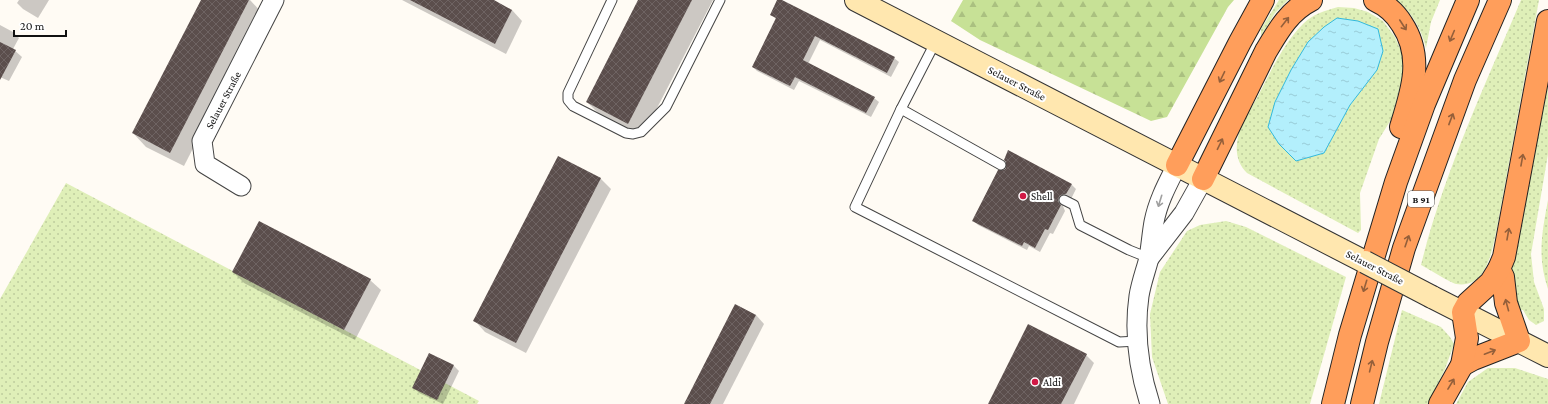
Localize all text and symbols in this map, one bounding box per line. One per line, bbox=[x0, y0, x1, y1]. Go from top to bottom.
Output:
scale bar bbox=[14, 12, 66, 38]
one-way arrow bbox=[1280, 17, 1289, 28]
text: 20 m bbox=[20, 19, 45, 33]
one-way arrow bbox=[1399, 20, 1407, 31]
one-way arrow bbox=[1448, 29, 1455, 41]
street label: Selauer Straße bbox=[986, 63, 1048, 103]
street label: Selauer Straße bbox=[203, 69, 243, 131]
one-way arrow bbox=[1218, 71, 1225, 83]
one-way arrow bbox=[1447, 113, 1455, 125]
one-way arrow bbox=[1217, 138, 1224, 150]
one-way arrow bbox=[1518, 154, 1526, 167]
place label: Shell bbox=[1031, 190, 1053, 202]
marker: Shell bbox=[1018, 191, 1028, 201]
road number: B 91 bbox=[1408, 191, 1434, 207]
one-way arrow bbox=[1156, 194, 1164, 206]
one-way arrow bbox=[1504, 228, 1512, 241]
one-way arrow bbox=[1403, 235, 1411, 247]
street label: Selauer Straße bbox=[1344, 247, 1406, 287]
one-way arrow bbox=[1361, 279, 1368, 292]
one-way arrow bbox=[1503, 299, 1510, 312]
one-way arrow bbox=[1484, 347, 1496, 355]
one-way arrow bbox=[1368, 360, 1376, 373]
place label: Aldi bbox=[1043, 376, 1061, 388]
marker: Aldi bbox=[1030, 377, 1040, 387]
one-way arrow bbox=[1447, 378, 1455, 390]

